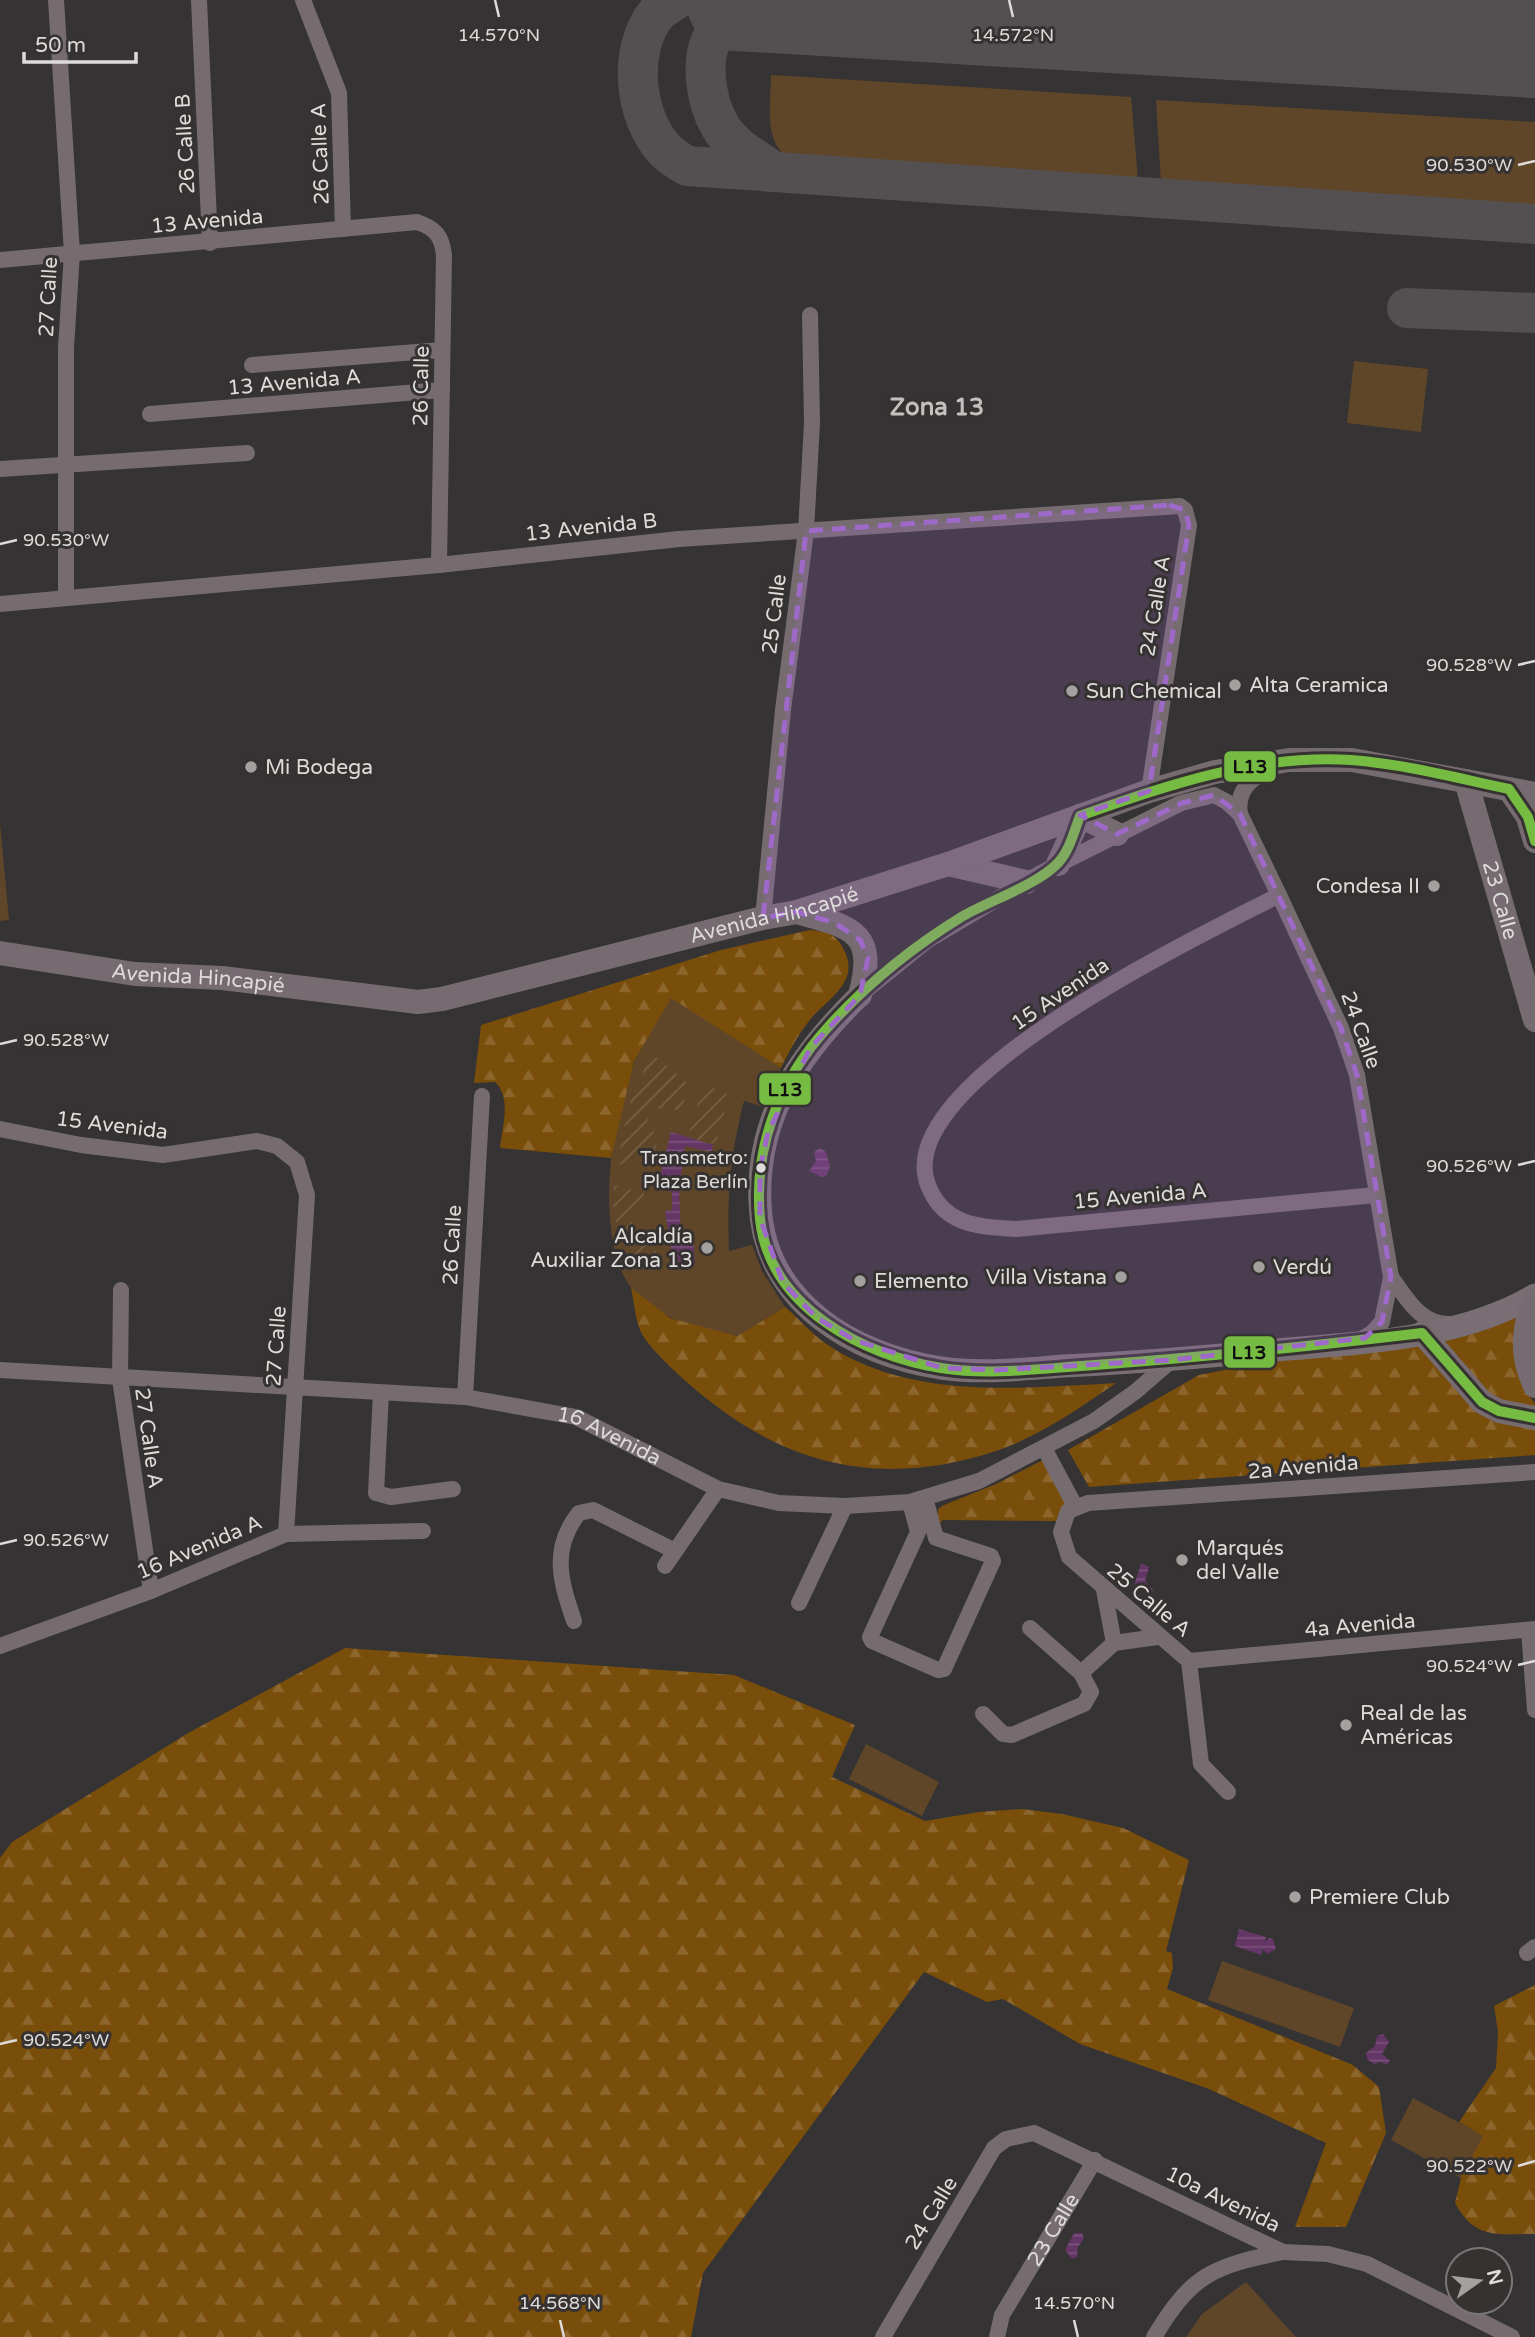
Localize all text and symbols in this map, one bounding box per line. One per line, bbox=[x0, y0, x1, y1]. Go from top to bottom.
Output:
scale bar bbox=[24, 21, 136, 65]
text: 14.570°N bbox=[458, 24, 540, 46]
text: 14.572°N bbox=[972, 24, 1054, 46]
text: 50 m bbox=[35, 33, 86, 58]
street label: 26 Calle B bbox=[170, 93, 201, 195]
street label: 26 Calle A bbox=[306, 103, 335, 205]
text: 90.530°W bbox=[1426, 154, 1512, 176]
street label: 13 Avenida bbox=[150, 204, 264, 239]
street label: 27 Calle bbox=[34, 256, 63, 338]
street label: 26 Calle bbox=[408, 345, 435, 427]
street label: 13 Avenida A bbox=[226, 364, 362, 401]
district label: Zona 13 bbox=[890, 393, 984, 422]
street label: 13 Avenida B bbox=[524, 508, 658, 547]
text: 90.530°W bbox=[23, 529, 109, 551]
street label: 24 Calle A bbox=[1135, 554, 1176, 658]
street label: 25 Calle bbox=[757, 572, 792, 656]
text: 90.528°W bbox=[1426, 654, 1512, 676]
place label: Alta Ceramica bbox=[1249, 673, 1389, 698]
marker: Alta Ceramica bbox=[1227, 677, 1243, 693]
place label: Sun Chemical bbox=[1086, 679, 1222, 704]
marker: Sun Chemical bbox=[1064, 683, 1080, 699]
line badge: L13 bbox=[1223, 750, 1277, 783]
place label: Mi Bodega bbox=[265, 755, 373, 780]
text: L13 bbox=[1233, 756, 1267, 778]
marker: Mi Bodega bbox=[243, 759, 259, 775]
street label: 23 Calle bbox=[1477, 858, 1523, 943]
place label: Condesa II bbox=[1316, 874, 1420, 899]
marker: Condesa II bbox=[1426, 878, 1442, 894]
street label: Avenida Hincapié bbox=[687, 881, 862, 949]
street label: 15 Avenida bbox=[1007, 953, 1114, 1036]
street label: Avenida Hincapié bbox=[110, 959, 286, 999]
street label: 24 Calle bbox=[1335, 988, 1386, 1072]
text: 90.528°W bbox=[23, 1029, 109, 1051]
line badge: L13 bbox=[758, 1072, 812, 1106]
text: L13 bbox=[768, 1079, 802, 1101]
street label: 15 Avenida bbox=[54, 1106, 169, 1145]
place label: Transmetro: Plaza Berlín bbox=[640, 1147, 748, 1193]
text: 90.526°W bbox=[1426, 1155, 1512, 1177]
marker: Transmetro: Plaza Berlín bbox=[754, 1161, 768, 1175]
street label: 15 Avenida A bbox=[1072, 1178, 1208, 1215]
street label: 26 Calle bbox=[438, 1204, 467, 1286]
place label: Alcaldía Auxiliar Zona 13 bbox=[530, 1224, 693, 1273]
marker: Alcaldía Auxiliar Zona 13 bbox=[699, 1240, 715, 1256]
place label: Verdú bbox=[1273, 1255, 1332, 1280]
marker: Verdú bbox=[1251, 1259, 1267, 1275]
place label: Villa Vistana bbox=[986, 1265, 1107, 1290]
place label: Elemento bbox=[874, 1269, 969, 1294]
marker: Villa Vistana bbox=[1113, 1269, 1129, 1285]
marker: Elemento bbox=[852, 1273, 868, 1289]
street label: 27 Calle bbox=[261, 1305, 292, 1387]
line badge: L13 bbox=[1223, 1335, 1276, 1369]
text: L13 bbox=[1232, 1342, 1266, 1364]
street label: 27 Calle A bbox=[129, 1386, 168, 1490]
street label: 16 Avenida bbox=[555, 1402, 665, 1471]
street label: 2a Avenida bbox=[1247, 1450, 1360, 1485]
street label: 16 Avenida A bbox=[133, 1510, 266, 1585]
text: 90.526°W bbox=[23, 1529, 109, 1551]
place label: Marqués del Valle bbox=[1196, 1536, 1284, 1585]
marker: Marqués del Valle bbox=[1174, 1552, 1190, 1568]
street label: 25 Calle A bbox=[1102, 1558, 1196, 1643]
street label: 4a Avenida bbox=[1304, 1608, 1417, 1643]
text: 90.524°W bbox=[1426, 1655, 1512, 1677]
place label: Real de las Américas bbox=[1360, 1701, 1467, 1750]
marker: Real de las Américas bbox=[1338, 1717, 1354, 1733]
place label: Premiere Club bbox=[1309, 1885, 1450, 1910]
marker: Premiere Club bbox=[1287, 1889, 1303, 1905]
text: 90.524°W bbox=[23, 2029, 109, 2051]
text: 90.522°W bbox=[1426, 2155, 1512, 2177]
street label: 10a Avenida bbox=[1161, 2161, 1284, 2238]
street label: 24 Calle bbox=[900, 2172, 963, 2254]
street label: 23 Calle bbox=[1022, 2189, 1085, 2271]
north arrow bbox=[1444, 2246, 1514, 2316]
text: N bbox=[1482, 2267, 1507, 2287]
text: 14.568°N bbox=[519, 2292, 601, 2314]
text: 14.570°N bbox=[1033, 2292, 1115, 2314]

